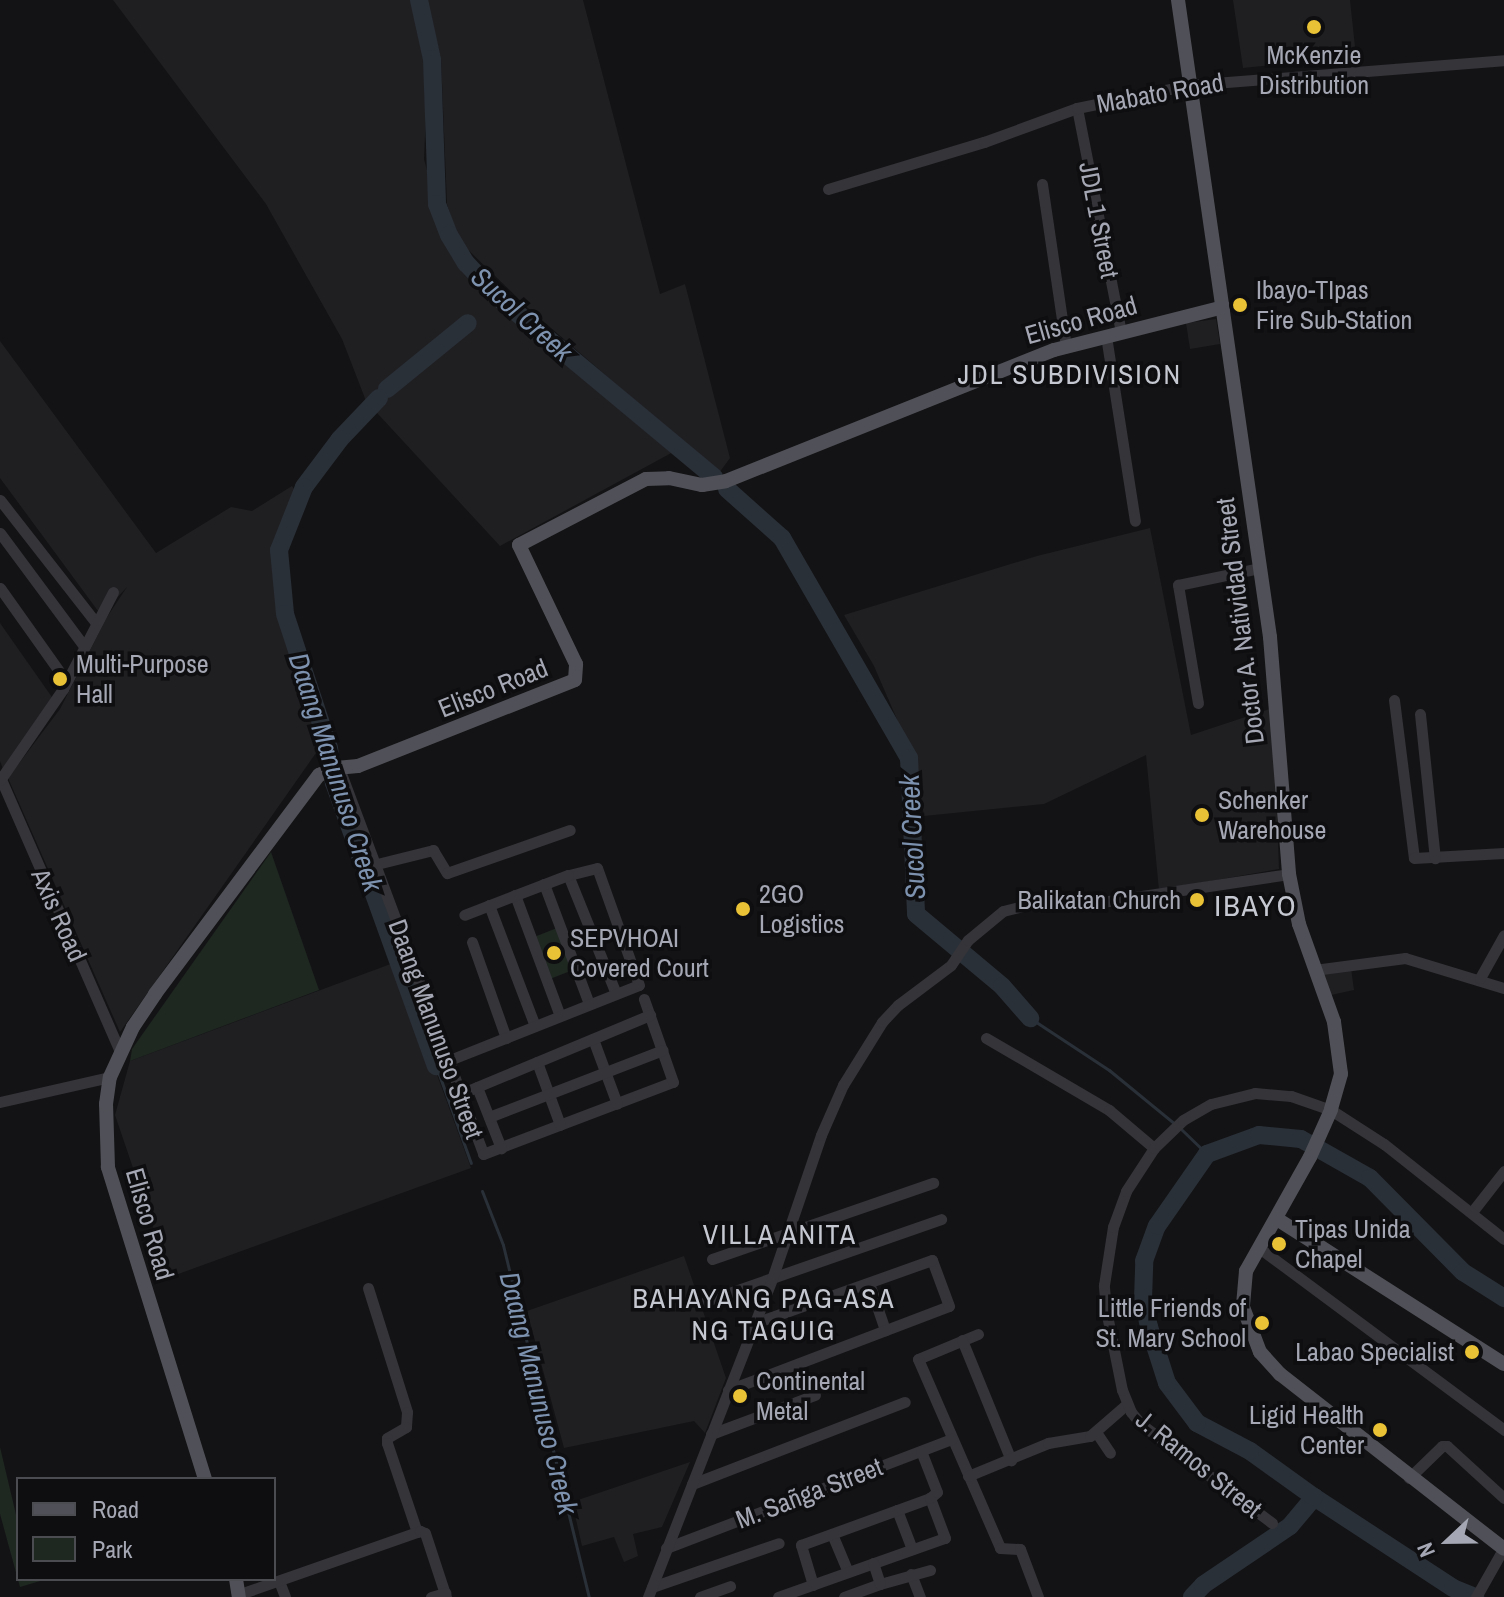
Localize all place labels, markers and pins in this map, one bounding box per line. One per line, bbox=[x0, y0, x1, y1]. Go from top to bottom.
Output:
marker: McKenzie Distribution bbox=[1305, 18, 1323, 36]
place label: McKenzie Distribution bbox=[1259, 39, 1369, 100]
place label: Ibayo-TIpas Fire Sub-Station bbox=[1256, 274, 1412, 336]
marker: Ibayo-TIpas Fire Sub-Station bbox=[1231, 296, 1249, 314]
place label: Multi-Purpose Hall bbox=[76, 648, 209, 710]
marker: Multi-Purpose Hall bbox=[51, 670, 69, 688]
place label: Schenker Warehouse bbox=[1218, 784, 1326, 846]
marker: Schenker Warehouse bbox=[1193, 806, 1211, 824]
place label: 2GO Logistics bbox=[759, 878, 844, 940]
place label: Balikatan Church bbox=[1017, 884, 1181, 916]
marker: Balikatan Church bbox=[1188, 891, 1206, 909]
marker: 2GO Logistics bbox=[734, 900, 752, 918]
place label: SEPVHOAI Covered Court bbox=[570, 922, 709, 984]
marker: SEPVHOAI Covered Court bbox=[545, 944, 563, 962]
place label: Tipas Unida Chapel bbox=[1295, 1213, 1411, 1274]
marker: Tipas Unida Chapel bbox=[1270, 1235, 1288, 1253]
place label: Little Friends of St. Mary School bbox=[1096, 1292, 1246, 1354]
marker: Little Friends of St. Mary School bbox=[1253, 1314, 1271, 1332]
place label: Labao Specialist bbox=[1295, 1336, 1454, 1368]
marker: Labao Specialist bbox=[1461, 1341, 1483, 1363]
place label: Continental Metal bbox=[756, 1365, 865, 1426]
marker: Continental Metal bbox=[731, 1387, 749, 1405]
place label: Ligid Health Center bbox=[1249, 1399, 1364, 1460]
marker: Ligid Health Center bbox=[1371, 1421, 1389, 1439]

